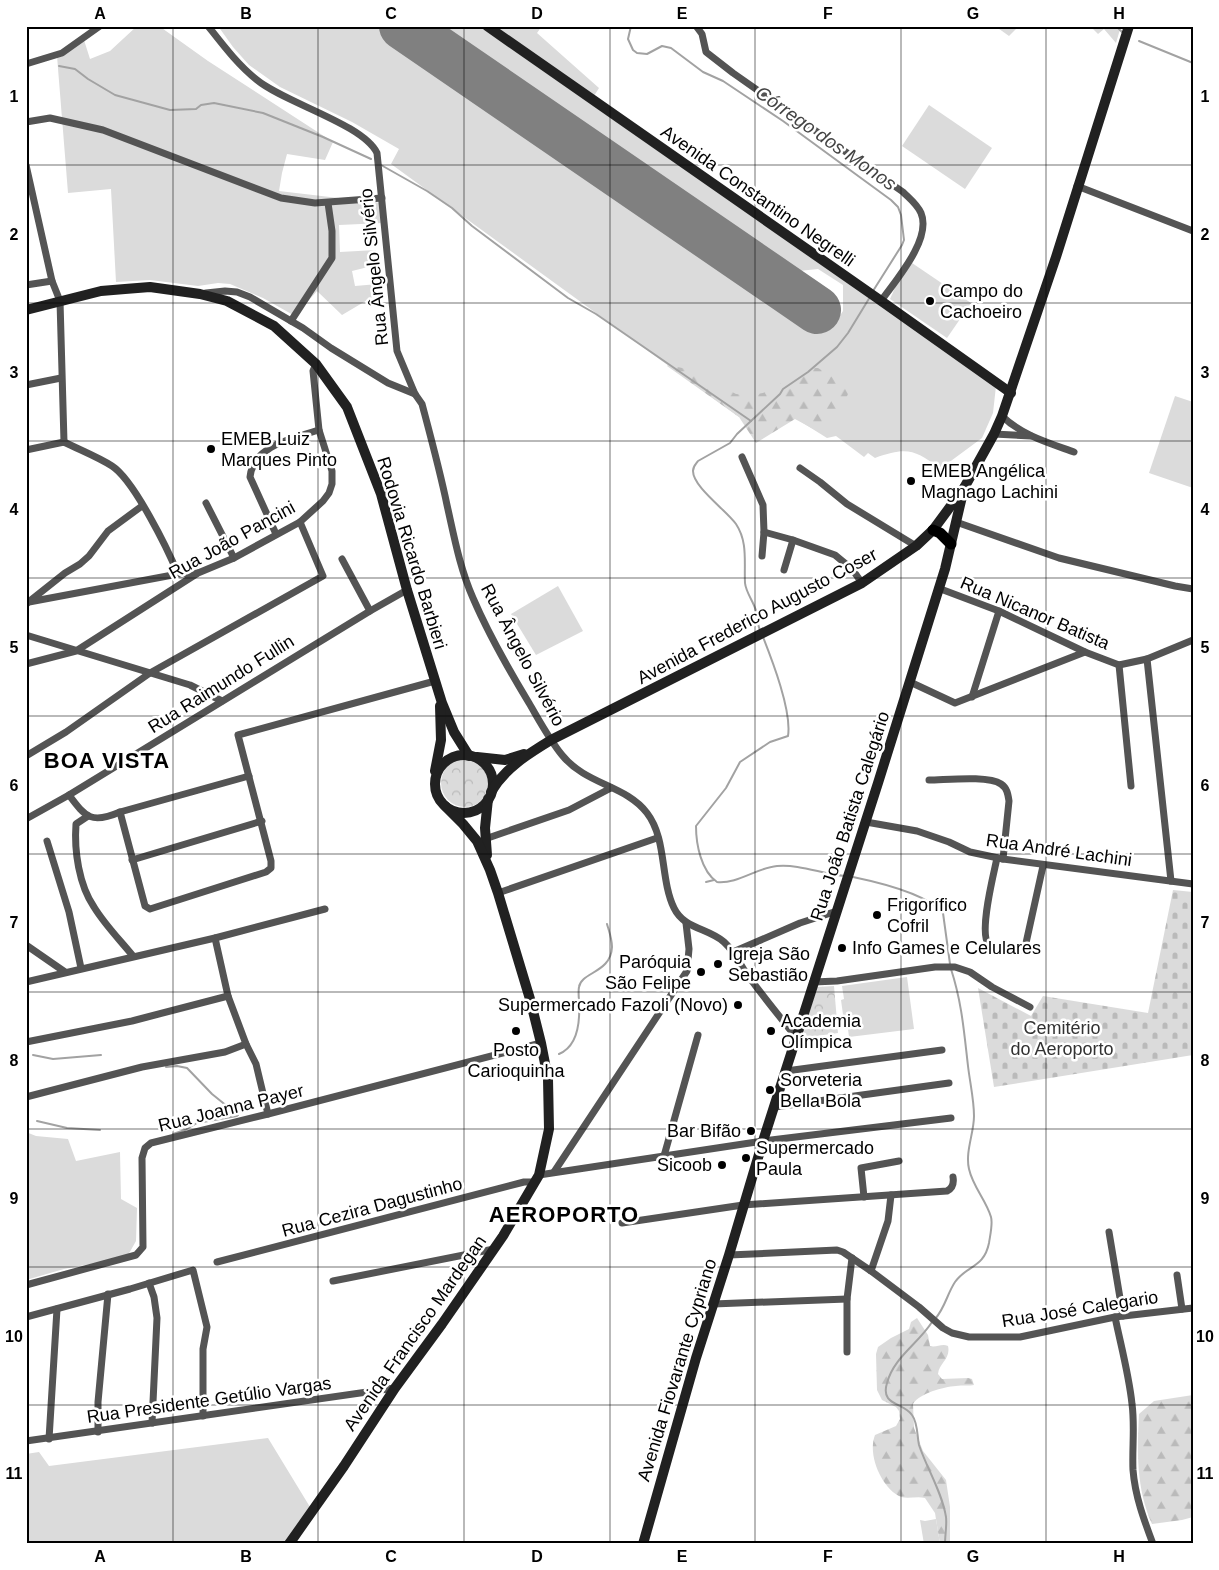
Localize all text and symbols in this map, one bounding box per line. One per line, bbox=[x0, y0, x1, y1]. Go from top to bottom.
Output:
text: A bbox=[94, 5, 106, 22]
text: B bbox=[240, 5, 252, 22]
text: C bbox=[385, 5, 397, 22]
text: D bbox=[531, 5, 543, 22]
text: E bbox=[677, 5, 688, 22]
text: F bbox=[823, 5, 833, 22]
text: G bbox=[967, 5, 979, 22]
text: H bbox=[1113, 5, 1125, 22]
water label: Córrego dos Monos bbox=[752, 82, 901, 195]
text: 1 bbox=[10, 88, 19, 105]
text: 1 bbox=[1201, 88, 1210, 105]
street label: Avenida Constantino Negrelli bbox=[657, 121, 859, 271]
street label: Rua Ângelo Silvério bbox=[356, 187, 392, 347]
text: 2 bbox=[10, 226, 19, 243]
text: 2 bbox=[1201, 226, 1210, 243]
place label: Campo do Cachoeiro bbox=[940, 281, 1023, 322]
marker: Campo do Cachoeiro bbox=[924, 295, 936, 307]
text: 3 bbox=[10, 364, 19, 381]
text: 3 bbox=[1201, 364, 1210, 381]
place label: EMEB Luiz Marques Pinto bbox=[221, 429, 337, 470]
marker: EMEB Luiz Marques Pinto bbox=[205, 443, 217, 455]
street label: Rodovia Ricardo Barbieri bbox=[373, 454, 451, 652]
place label: EMEB Angélica Magnago Lachini bbox=[921, 461, 1058, 502]
marker: EMEB Angélica Magnago Lachini bbox=[905, 475, 917, 487]
street label: Rua João Pancini bbox=[165, 497, 299, 583]
text: 4 bbox=[10, 501, 19, 518]
text: 4 bbox=[1201, 501, 1210, 518]
street label: Avenida Frederico Augusto Coser bbox=[634, 544, 880, 688]
street label: Rua Nicanor Batista bbox=[957, 573, 1113, 654]
street label: Rua Ângelo Silvério bbox=[477, 581, 569, 729]
street label: Rua Raimundo Fullin bbox=[144, 631, 298, 737]
text: 5 bbox=[10, 639, 19, 656]
text: 5 bbox=[1201, 639, 1210, 656]
street label: Rua João Batista Calegário bbox=[807, 709, 893, 923]
district label: BOA VISTA bbox=[44, 748, 170, 773]
text: 6 bbox=[10, 777, 19, 794]
text: 6 bbox=[1201, 777, 1210, 794]
street label: Rua André Lachini bbox=[985, 830, 1133, 870]
place label: Frigorífico Cofril bbox=[887, 895, 967, 936]
marker: Frigorífico Cofril bbox=[871, 909, 883, 921]
text: 7 bbox=[10, 914, 19, 931]
text: 7 bbox=[1201, 914, 1210, 931]
place label: Info Games e Celulares bbox=[852, 938, 1041, 958]
marker: Info Games e Celulares bbox=[836, 942, 848, 954]
place label: Igreja São Sebastião bbox=[728, 944, 810, 985]
place label: Paróquia São Felipe bbox=[605, 952, 692, 993]
marker: Igreja São Sebastião bbox=[712, 958, 724, 970]
marker: Paróquia São Felipe bbox=[695, 966, 707, 978]
place label: Supermercado Fazoli (Novo) bbox=[498, 995, 728, 1015]
marker: Supermercado Fazoli (Novo) bbox=[732, 999, 744, 1011]
place label: Academia Olímpica bbox=[781, 1011, 862, 1052]
park label: Cemitério do Aeroporto bbox=[1010, 1018, 1114, 1059]
marker: Posto Carioquinha bbox=[510, 1025, 522, 1037]
marker: Academia Olímpica bbox=[765, 1025, 777, 1037]
place label: Posto Carioquinha bbox=[467, 1040, 566, 1081]
text: 8 bbox=[10, 1052, 19, 1069]
text: 8 bbox=[1201, 1052, 1210, 1069]
place label: Sorveteria Bella Bola bbox=[780, 1070, 863, 1111]
street label: Rua Joanna Payer bbox=[156, 1080, 306, 1136]
marker: Sorveteria Bella Bola bbox=[764, 1084, 776, 1096]
place label: Bar Bifão bbox=[667, 1121, 741, 1141]
marker: Bar Bifão bbox=[745, 1125, 757, 1137]
place label: Supermercado Paula bbox=[756, 1138, 874, 1179]
marker: Supermercado Paula bbox=[740, 1152, 752, 1164]
place label: Sicoob bbox=[657, 1155, 712, 1175]
marker: Sicoob bbox=[716, 1159, 728, 1171]
street label: Rua Cezira Dagustinho bbox=[280, 1173, 464, 1241]
text: 9 bbox=[10, 1190, 19, 1207]
text: 9 bbox=[1201, 1190, 1210, 1207]
district label: AEROPORTO bbox=[489, 1202, 639, 1227]
street label: Avenida Francisco Mardegan bbox=[340, 1232, 490, 1434]
street label: Avenida Fiovarante Cypriano bbox=[634, 1256, 720, 1484]
street label: Rua José Calegario bbox=[1000, 1287, 1160, 1331]
text: 10 bbox=[5, 1328, 23, 1345]
text: 10 bbox=[1196, 1328, 1214, 1345]
street label: Rua Presidente Getúlio Vargas bbox=[85, 1373, 333, 1427]
text: 11 bbox=[6, 1465, 23, 1482]
text: 11 bbox=[1197, 1465, 1214, 1482]
text: A bbox=[94, 1548, 106, 1565]
text: B bbox=[240, 1548, 252, 1565]
text: C bbox=[385, 1548, 397, 1565]
text: D bbox=[531, 1548, 543, 1565]
text: E bbox=[677, 1548, 688, 1565]
text: F bbox=[823, 1548, 833, 1565]
text: G bbox=[967, 1548, 979, 1565]
text: H bbox=[1113, 1548, 1125, 1565]

